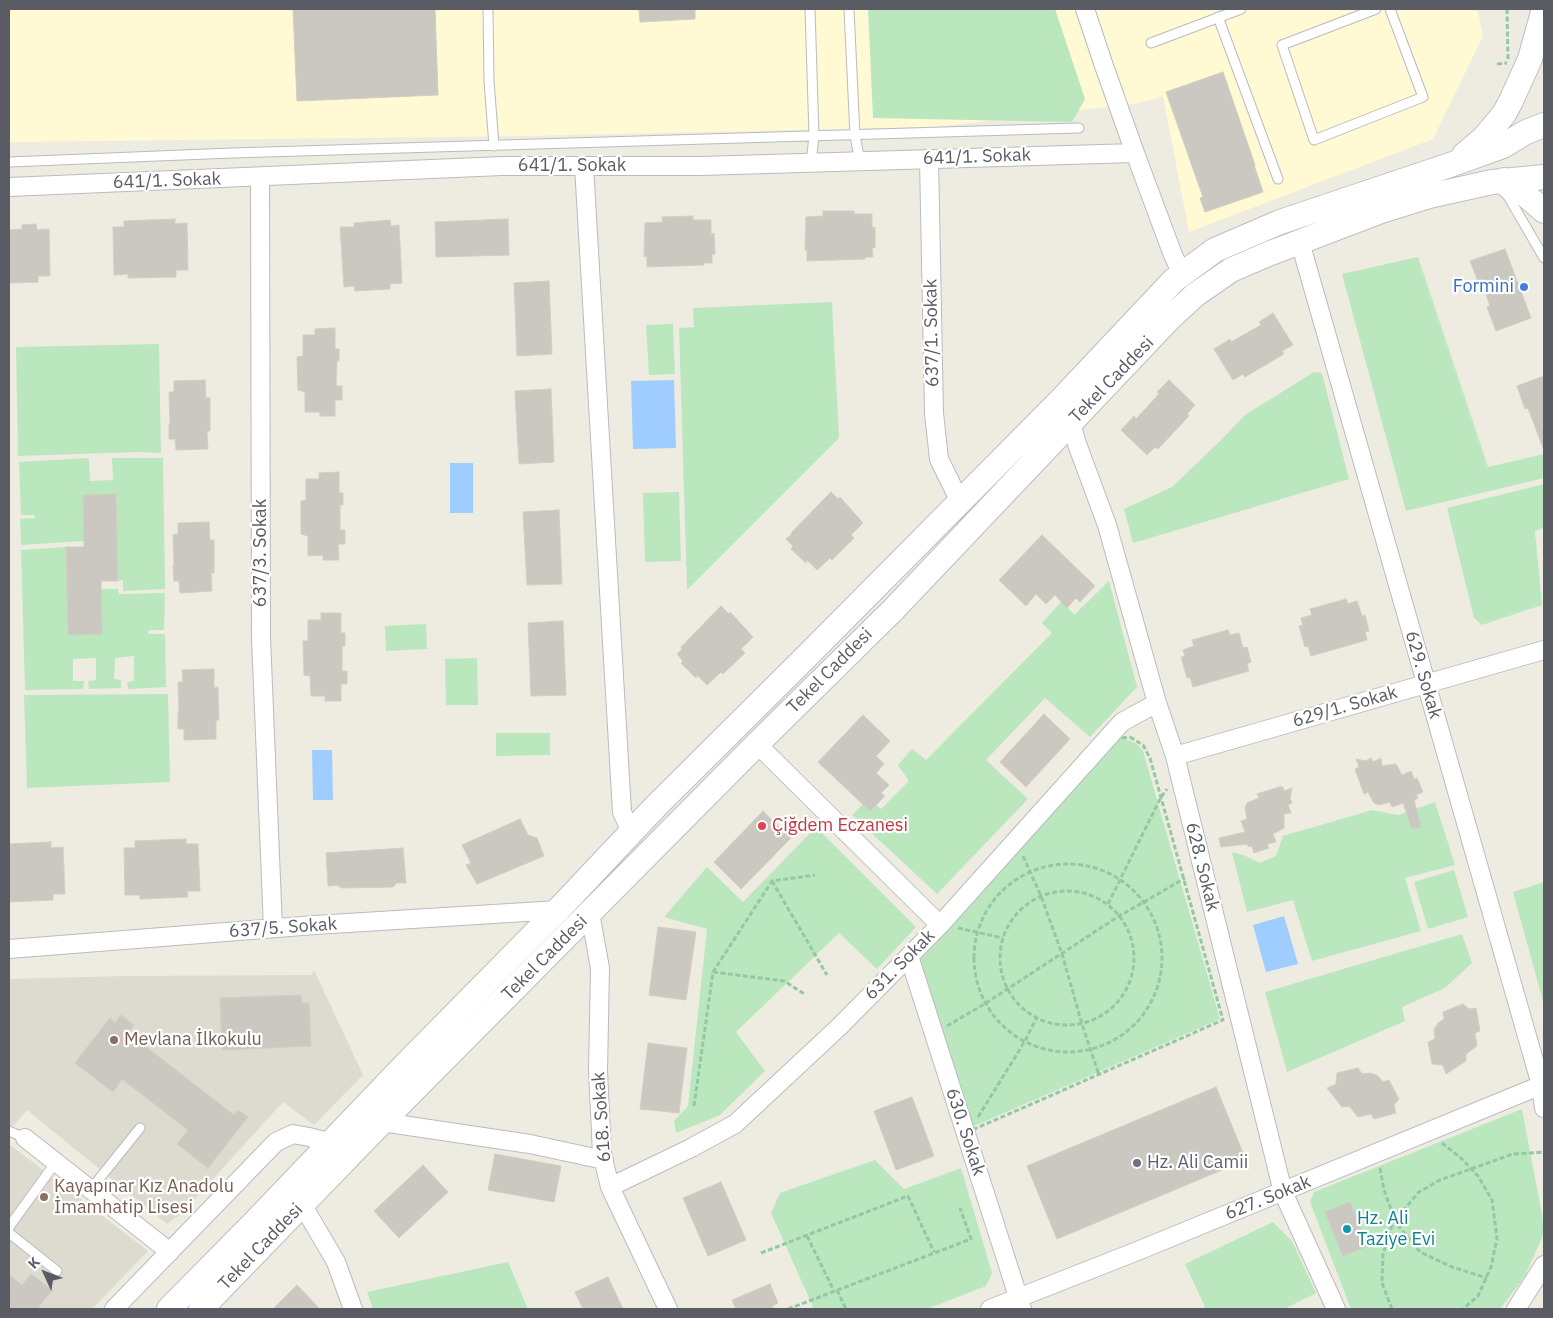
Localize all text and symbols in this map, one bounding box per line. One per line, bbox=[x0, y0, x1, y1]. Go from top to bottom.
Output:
street label: 641/1. Sokak bbox=[923, 144, 1031, 170]
street label: 641/1. Sokak bbox=[518, 155, 626, 177]
street label: 641/1. Sokak bbox=[113, 168, 221, 194]
place label: Formini bbox=[1453, 276, 1514, 298]
street label: 637/1. Sokak bbox=[920, 279, 944, 387]
marker: Formini bbox=[1518, 281, 1530, 293]
street label: Tekel Caddesi bbox=[1065, 332, 1159, 428]
street label: 637/3. Sokak bbox=[250, 499, 272, 607]
street label: Tekel Caddesi bbox=[783, 624, 877, 718]
street label: 629. Sokak bbox=[1400, 628, 1446, 722]
street label: 629/1. Sokak bbox=[1290, 682, 1400, 732]
place label: Çiğdem Eczanesi bbox=[772, 815, 908, 837]
marker: Çiğdem Eczanesi bbox=[756, 820, 768, 832]
street label: 628. Sokak bbox=[1181, 820, 1223, 914]
street label: Tekel Caddesi bbox=[498, 911, 592, 1005]
street label: 637/5. Sokak bbox=[228, 913, 338, 943]
street label: 631. Sokak bbox=[860, 925, 940, 1005]
place label: Mevlana İlkokulu bbox=[124, 1029, 262, 1051]
marker: Mevlana İlkokulu bbox=[108, 1034, 120, 1046]
street label: 618. Sokak bbox=[588, 1071, 616, 1163]
street label: 630. Sokak bbox=[941, 1086, 989, 1178]
place label: Hz. Ali Camii bbox=[1147, 1152, 1248, 1174]
marker: Hz. Ali Camii bbox=[1131, 1157, 1143, 1169]
street label: 627. Sokak bbox=[1222, 1171, 1314, 1225]
place label: Kayapınar Kız Anadolu İmamhatip Lisesi bbox=[54, 1176, 234, 1218]
marker: Kayapınar Kız Anadolu İmamhatip Lisesi bbox=[38, 1191, 50, 1203]
street label: Tekel Caddesi bbox=[214, 1199, 308, 1295]
place label: Hz. Ali Taziye Evi bbox=[1357, 1208, 1435, 1250]
marker: Hz. Ali Taziye Evi bbox=[1341, 1223, 1353, 1235]
north arrow bbox=[20, 1248, 70, 1298]
text: K bbox=[24, 1253, 44, 1272]

